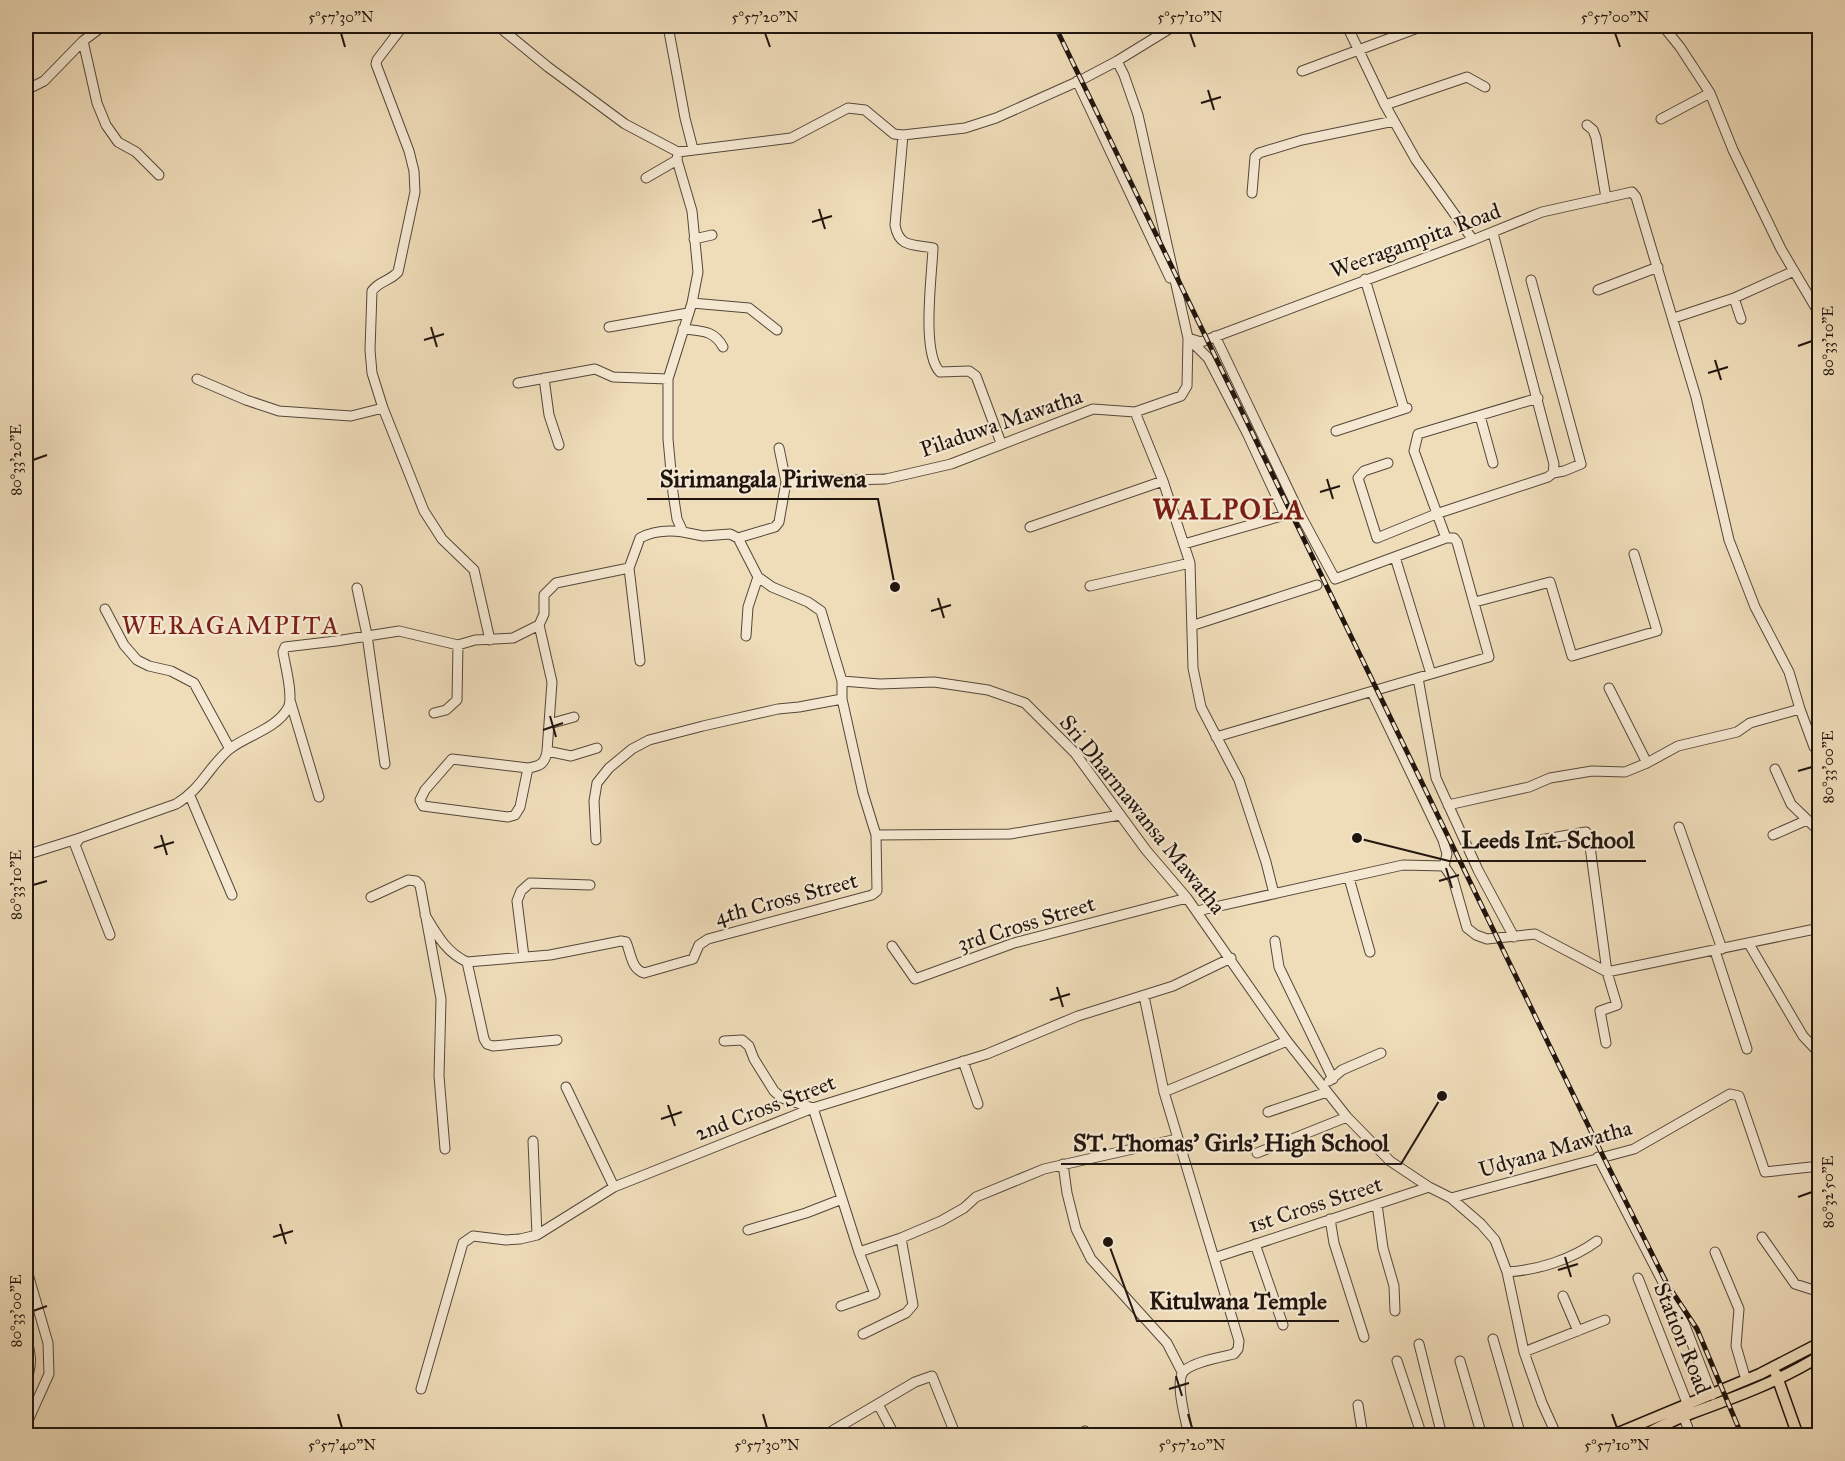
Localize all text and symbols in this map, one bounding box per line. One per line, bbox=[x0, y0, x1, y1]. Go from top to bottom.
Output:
text: 5°57'30"N bbox=[308, 8, 374, 26]
text: 5°57'20"N bbox=[732, 8, 799, 26]
text: 5°57'10"N bbox=[1157, 8, 1223, 26]
text: 5°57'00"N bbox=[1581, 8, 1649, 26]
street label: Weeragampita Road bbox=[1326, 197, 1504, 284]
text: 80°33'10"E bbox=[1819, 306, 1837, 376]
street label: Piladuwa Mawatha bbox=[917, 382, 1086, 463]
text: 80°33'20"E bbox=[7, 424, 25, 496]
callout: Sirimangala Piriwena bbox=[647, 457, 878, 499]
text: Sirimangala Piriwena bbox=[660, 464, 867, 494]
district label: WALPOLA bbox=[1153, 492, 1305, 527]
district label: WERAGAMPITA bbox=[121, 609, 341, 641]
street label: Sri Dharmawansa Mawatha bbox=[1054, 709, 1232, 920]
text: 80°33'00"E bbox=[1819, 730, 1837, 804]
callout: Leeds Int. School bbox=[1449, 819, 1646, 861]
text: Leeds Int. School bbox=[1461, 825, 1635, 855]
text: 80°33'10"E bbox=[7, 850, 25, 920]
street label: 4th Cross Street bbox=[712, 866, 861, 931]
street label: 3rd Cross Street bbox=[954, 890, 1098, 957]
street label: 2nd Cross Street bbox=[691, 1068, 839, 1147]
street label: Udyana Mawatha bbox=[1475, 1114, 1635, 1183]
callout: ST. Thomas' Girls' High School bbox=[1061, 1122, 1401, 1164]
text: ST. Thomas' Girls' High School bbox=[1073, 1128, 1390, 1158]
text: 80°32'50"E bbox=[1819, 1155, 1837, 1228]
street label: 1st Cross Street bbox=[1245, 1170, 1386, 1239]
text: 80°33'00"E bbox=[7, 1274, 25, 1348]
street label: Station Road bbox=[1648, 1278, 1717, 1398]
callout: Kitulwana Temple bbox=[1137, 1279, 1339, 1321]
text: Kitulwana Temple bbox=[1149, 1286, 1327, 1316]
text: 5°57'40"N bbox=[308, 1436, 376, 1454]
text: 5°57'30"N bbox=[734, 1436, 800, 1454]
text: 5°57'20"N bbox=[1159, 1436, 1226, 1454]
text: 5°57'10"N bbox=[1584, 1436, 1650, 1454]

